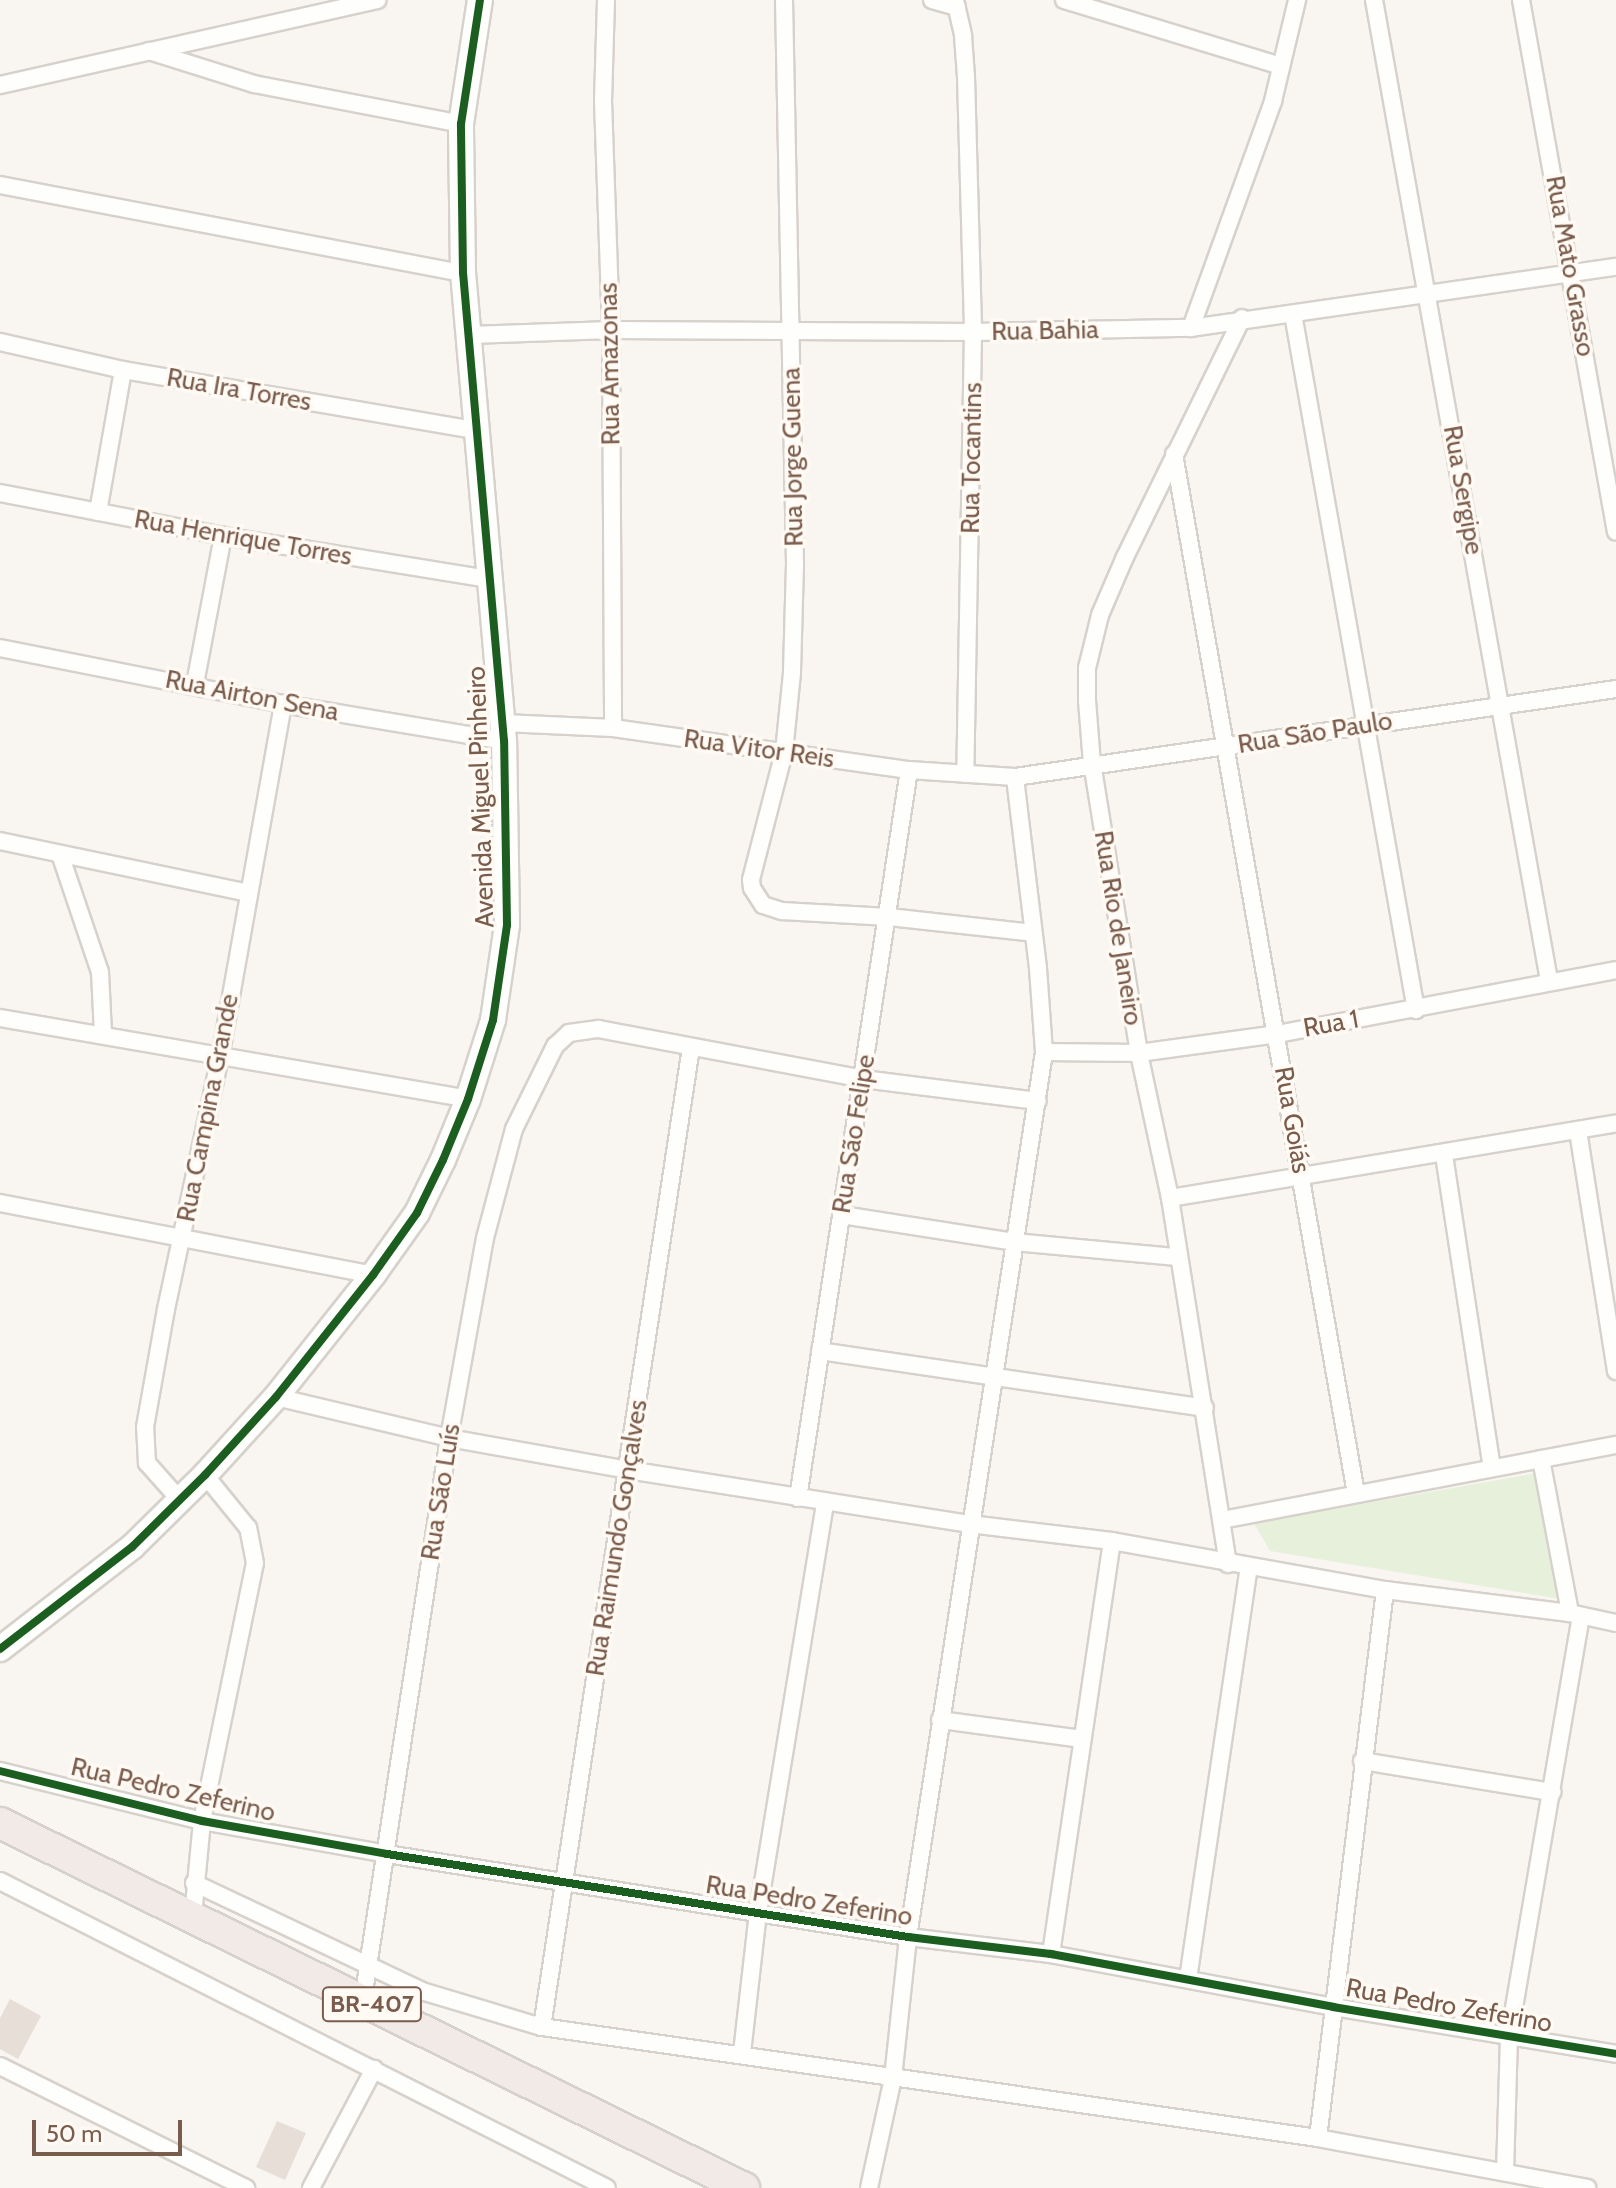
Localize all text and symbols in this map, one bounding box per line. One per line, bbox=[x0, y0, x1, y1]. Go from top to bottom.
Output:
street label: Rua Mato Grasso bbox=[1539, 173, 1601, 359]
street label: Rua Amazonas bbox=[593, 282, 627, 446]
street label: Rua Bahia bbox=[991, 314, 1099, 348]
street label: Rua Ira Torres bbox=[164, 362, 314, 418]
street label: Rua Jorge Guena bbox=[776, 367, 810, 547]
street label: Rua Tocantins bbox=[955, 382, 989, 534]
street label: Rua Sergipe bbox=[1436, 423, 1490, 557]
street label: Rua Henrique Torres bbox=[132, 503, 354, 573]
street label: Rua Airton Sena bbox=[163, 664, 341, 728]
street label: Avenida Miguel Pinheiro bbox=[461, 666, 501, 928]
street label: Rua São Paulo bbox=[1235, 705, 1395, 761]
street label: Rua Vitor Reis bbox=[682, 723, 836, 775]
street label: Rua Rio de Janeiro bbox=[1087, 829, 1149, 1027]
street label: Rua Campina Grande bbox=[171, 991, 245, 1225]
street label: Rua 1 bbox=[1301, 1004, 1361, 1044]
street label: Rua São Felipe bbox=[826, 1052, 882, 1216]
street label: Rua Goiás bbox=[1267, 1064, 1317, 1176]
street label: Rua Raimundo Gonçalves bbox=[580, 1398, 654, 1678]
street label: Rua São Luís bbox=[415, 1421, 467, 1563]
street label: Rua Pedro Zeferino bbox=[68, 1751, 278, 1829]
street label: Rua Pedro Zeferino bbox=[704, 1869, 914, 1933]
street label: Rua Pedro Zeferino bbox=[1344, 1973, 1554, 2039]
road number: BR-407 bbox=[320, 1984, 424, 2024]
scale bar bbox=[36, 2104, 186, 2154]
text: 50 m bbox=[46, 2119, 102, 2148]

